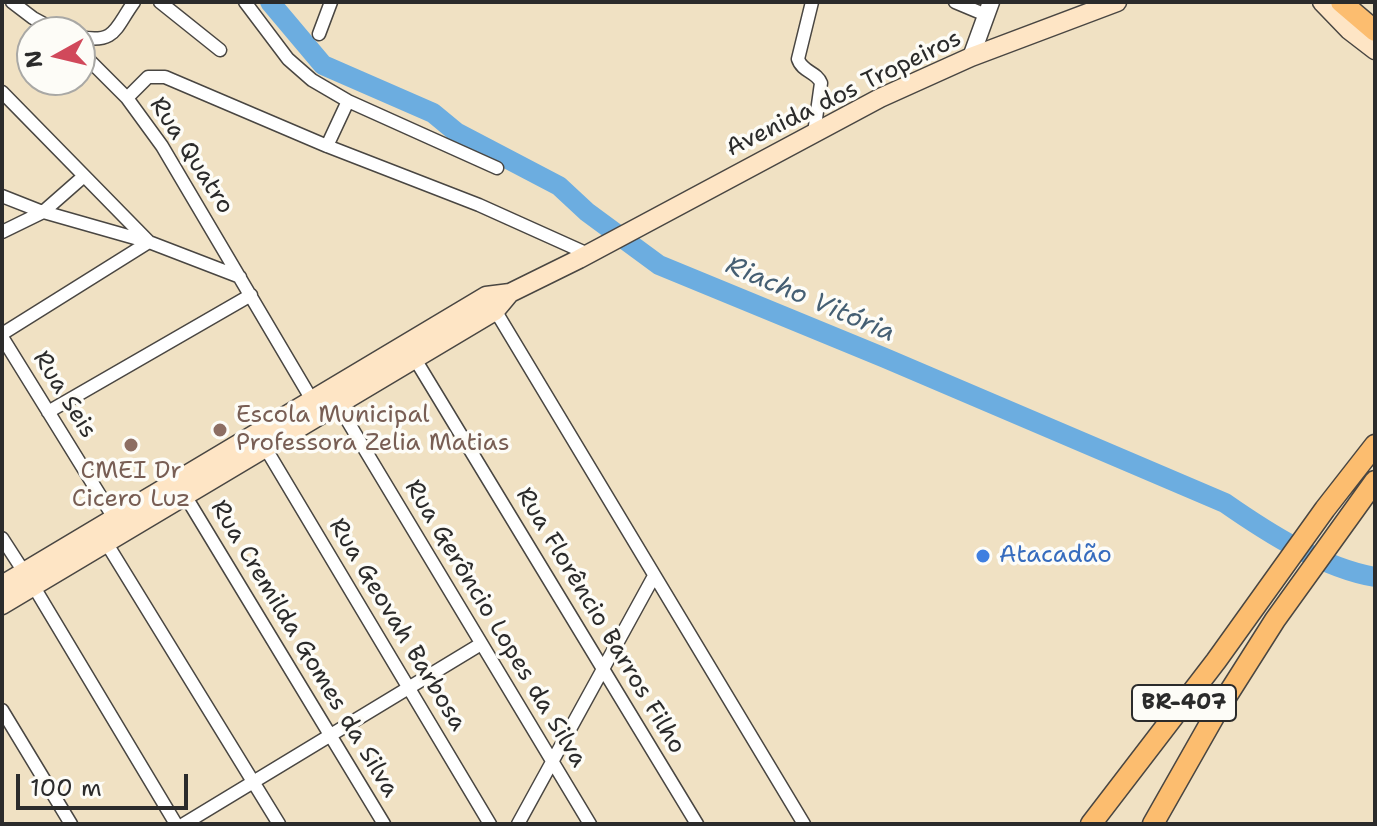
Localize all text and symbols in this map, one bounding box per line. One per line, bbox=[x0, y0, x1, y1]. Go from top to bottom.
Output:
north arrow bbox=[16, 16, 96, 96]
street label: Avenida dos Tropeiros bbox=[722, 24, 966, 164]
text: N bbox=[18, 48, 49, 70]
street label: Rua Quatro bbox=[143, 92, 239, 220]
water label: Riacho Vitória bbox=[721, 250, 899, 350]
street label: Rua Seis bbox=[26, 346, 102, 444]
place label: Escola Municipal Professora Zelia Matias bbox=[236, 402, 510, 458]
marker: Escola Municipal Professora Zelia Matias bbox=[211, 421, 229, 439]
marker: CMEI Dr Cicero Luz bbox=[122, 436, 140, 454]
place label: CMEI Dr Cicero Luz bbox=[72, 458, 190, 514]
street label: Rua Gerôncio Lopes da Silva bbox=[398, 475, 592, 773]
street label: Rua Florêncio Barros Filho bbox=[509, 483, 691, 759]
street label: Rua Cremilda Gomes da Silva bbox=[204, 495, 404, 803]
street label: Rua Geovah Barbosa bbox=[322, 514, 472, 736]
place label: Atacadão bbox=[999, 542, 1112, 570]
marker: Atacadão bbox=[974, 547, 992, 565]
road number: BR-407 bbox=[1132, 685, 1236, 721]
scale bar bbox=[20, 758, 192, 808]
text: 100 m bbox=[30, 772, 102, 804]

